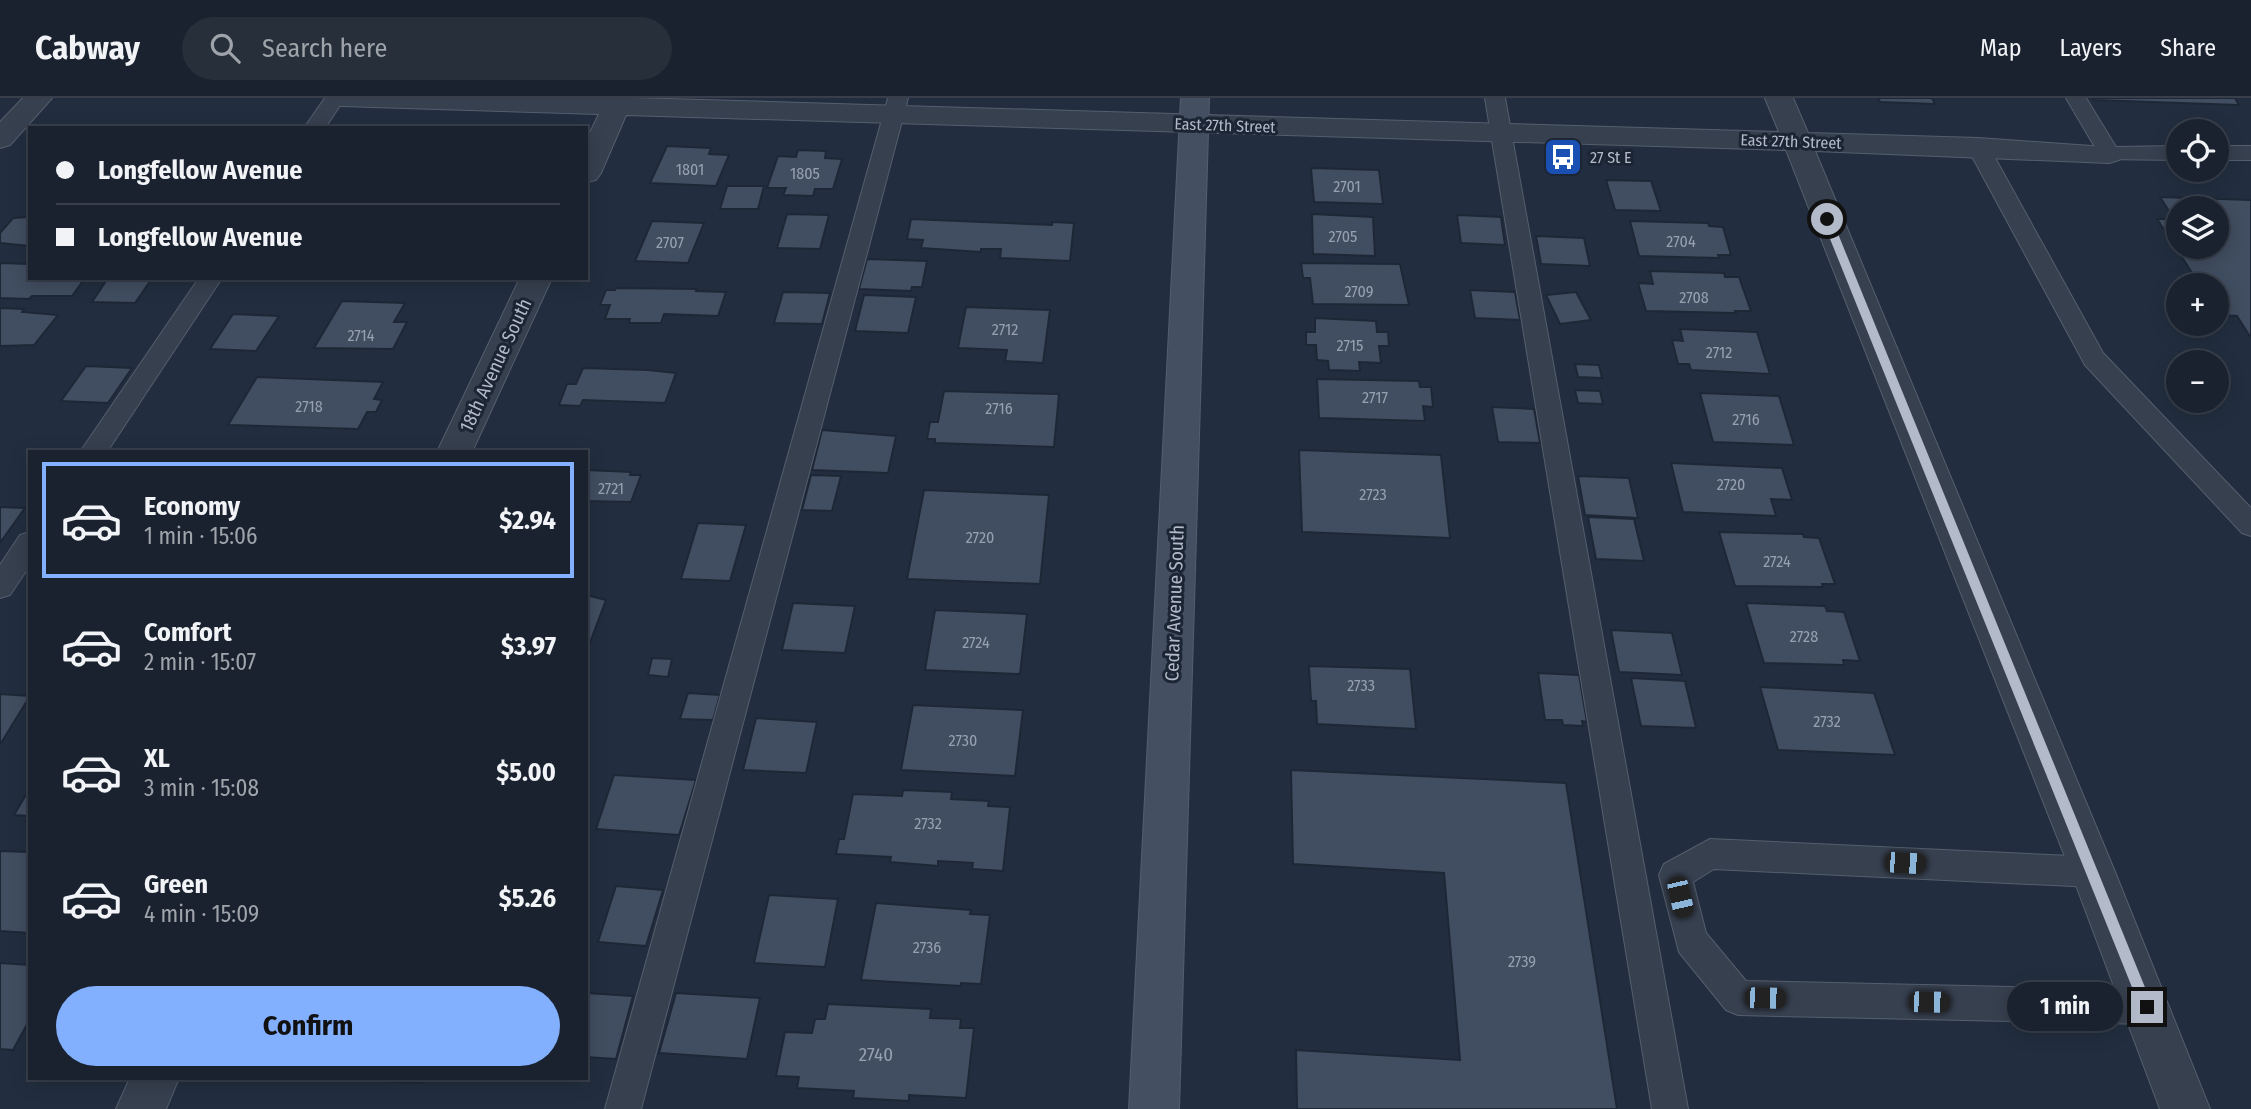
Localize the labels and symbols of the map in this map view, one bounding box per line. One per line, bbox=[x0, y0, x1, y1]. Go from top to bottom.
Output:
street label: East 27th Street bbox=[1174, 114, 1277, 137]
street label: East 27th Street bbox=[1740, 130, 1843, 153]
bus stop icon: 27 St E bbox=[1542, 136, 1584, 178]
place label: 27 St E bbox=[1590, 148, 1632, 167]
house number: 1801 bbox=[676, 160, 704, 179]
house number: 1805 bbox=[790, 164, 820, 183]
house number: 2701 bbox=[1333, 177, 1361, 196]
route start bbox=[1811, 203, 1843, 235]
house number: 2705 bbox=[1329, 227, 1357, 246]
house number: 2704 bbox=[1666, 232, 1696, 251]
house number: 2707 bbox=[656, 233, 684, 252]
house number: 2709 bbox=[1344, 282, 1374, 301]
house number: 2708 bbox=[1679, 288, 1709, 307]
street label: 18th Avenue South bbox=[454, 295, 536, 436]
house number: 2712 bbox=[992, 320, 1018, 339]
house number: 2714 bbox=[347, 326, 375, 345]
house number: 2715 bbox=[1337, 336, 1363, 355]
house number: 2712 bbox=[1706, 343, 1732, 362]
house number: 2717 bbox=[1362, 388, 1388, 407]
house number: 2718 bbox=[295, 397, 323, 416]
house number: 2716 bbox=[985, 399, 1013, 418]
house number: 2716 bbox=[1732, 410, 1760, 429]
house number: 2720 bbox=[1717, 475, 1745, 494]
house number: 2721 bbox=[598, 479, 624, 498]
house number: 2723 bbox=[1359, 485, 1387, 504]
street label: Cedar Avenue South bbox=[1160, 524, 1189, 682]
house number: 2720 bbox=[966, 528, 994, 547]
house number: 2724 bbox=[1763, 552, 1791, 571]
house number: 2728 bbox=[1790, 627, 1818, 646]
house number: 2724 bbox=[962, 633, 990, 652]
house number: 2733 bbox=[1347, 676, 1375, 695]
house number: 2732 bbox=[1813, 712, 1841, 731]
house number: 2730 bbox=[949, 731, 977, 750]
house number: 2732 bbox=[914, 814, 942, 833]
car bbox=[1884, 851, 1927, 875]
car bbox=[1666, 874, 1695, 920]
house number: 2736 bbox=[913, 938, 941, 957]
house number: 2739 bbox=[1508, 952, 1536, 971]
callout: 1 min bbox=[2007, 982, 2122, 1032]
car bbox=[1744, 987, 1787, 1009]
car bbox=[1908, 991, 1951, 1013]
route end bbox=[2131, 991, 2163, 1023]
house number: 2740 bbox=[859, 1043, 893, 1066]

